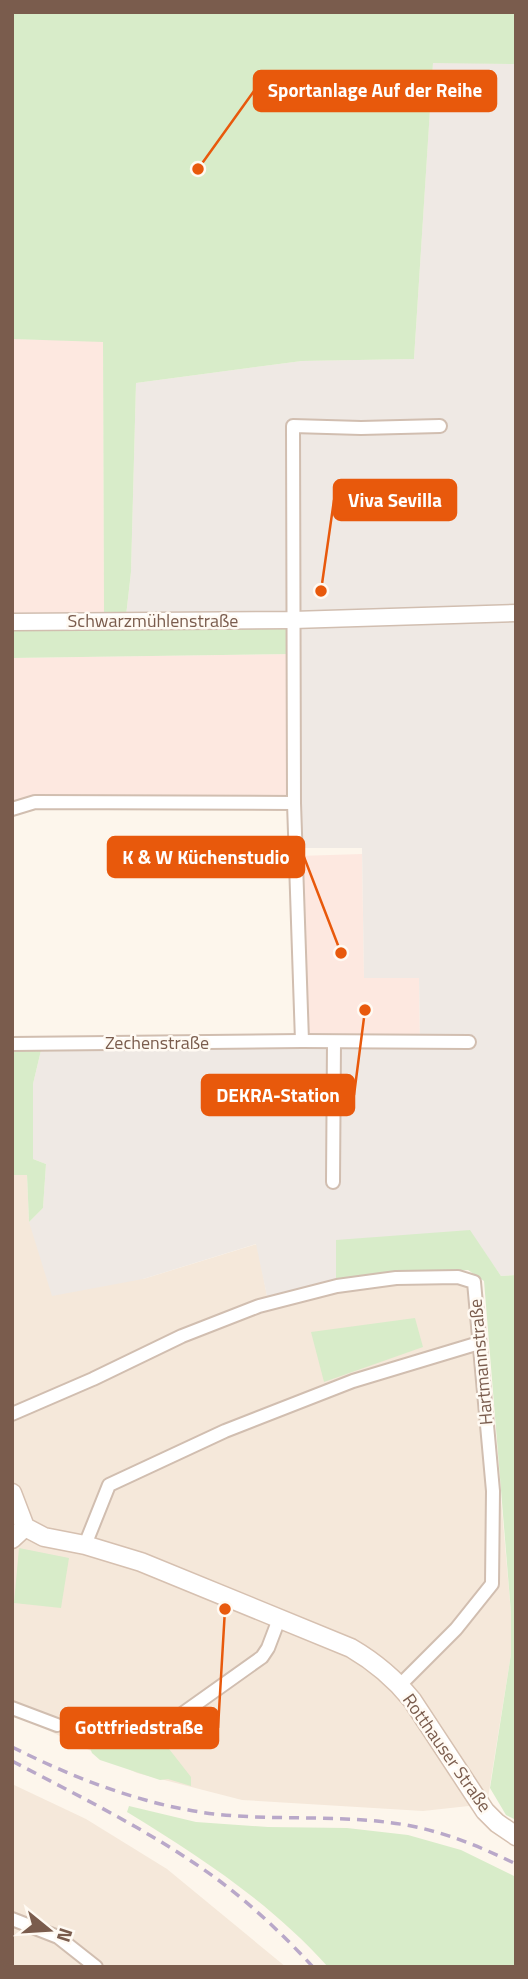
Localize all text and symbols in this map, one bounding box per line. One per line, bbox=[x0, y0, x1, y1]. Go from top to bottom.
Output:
callout: Sportanlage Auf der Reihe bbox=[254, 71, 496, 111]
text: Sportanlage Auf der Reihe bbox=[268, 75, 483, 104]
callout: Viva Sevilla bbox=[334, 480, 456, 520]
text: Viva Sevilla bbox=[348, 485, 442, 514]
street label: Schwarzmühlenstraße bbox=[68, 607, 238, 634]
callout: K & W Küchenstudio bbox=[108, 837, 304, 877]
text: K & W Küchenstudio bbox=[122, 842, 290, 871]
street label: Zechenstraße bbox=[105, 1029, 209, 1056]
callout: DEKRA-Station bbox=[202, 1075, 354, 1115]
text: DEKRA-Station bbox=[216, 1080, 340, 1109]
street label: Hartmannstraße bbox=[462, 1298, 499, 1426]
street label: Rotthauser Straße bbox=[396, 1688, 498, 1818]
callout: Gottfriedstraße bbox=[61, 1708, 218, 1748]
text: Gottfriedstraße bbox=[75, 1712, 203, 1741]
north arrow bbox=[14, 1895, 84, 1965]
text: N bbox=[50, 1925, 81, 1946]

